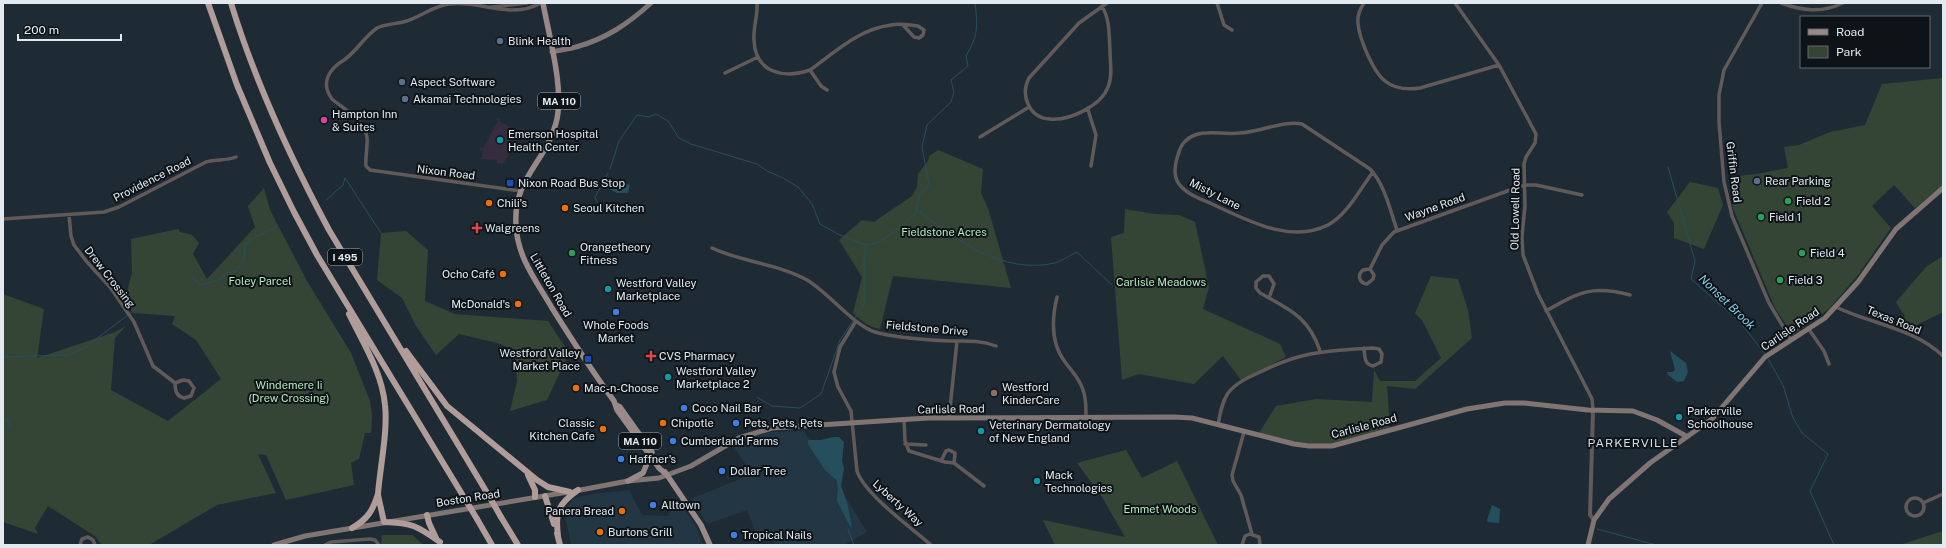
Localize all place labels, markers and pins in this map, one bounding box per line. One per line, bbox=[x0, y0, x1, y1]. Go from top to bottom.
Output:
place label: Blink Health bbox=[508, 35, 571, 47]
marker: Blink Health bbox=[495, 36, 505, 46]
place label: Aspect Software bbox=[410, 76, 495, 88]
marker: Aspect Software bbox=[397, 77, 407, 87]
place label: Akamai Technologies bbox=[413, 93, 522, 105]
marker: Akamai Technologies bbox=[400, 94, 410, 104]
place label: Hampton Inn & Suites bbox=[332, 108, 397, 133]
marker: Hampton Inn & Suites bbox=[319, 115, 329, 125]
place label: Emerson Hospital Health Center bbox=[508, 128, 599, 153]
marker: Emerson Hospital Health Center bbox=[495, 135, 505, 145]
place label: Rear Parking bbox=[1765, 175, 1831, 187]
marker: Rear Parking bbox=[1752, 176, 1762, 186]
place label: Nixon Road Bus Stop bbox=[518, 177, 625, 189]
marker: Nixon Road Bus Stop bbox=[505, 178, 515, 188]
place label: Field 2 bbox=[1796, 195, 1831, 207]
marker: Field 2 bbox=[1783, 196, 1793, 206]
place label: Chili's bbox=[497, 197, 528, 209]
marker: Chili's bbox=[484, 198, 494, 208]
place label: Seoul Kitchen bbox=[573, 202, 644, 214]
marker: Seoul Kitchen bbox=[560, 203, 570, 213]
place label: Field 1 bbox=[1769, 211, 1801, 223]
marker: Field 1 bbox=[1756, 212, 1766, 222]
place label: Walgreens bbox=[485, 222, 540, 234]
marker: Walgreens bbox=[472, 223, 482, 233]
place label: Orangetheory Fitness bbox=[580, 241, 651, 266]
place label: Field 4 bbox=[1810, 247, 1845, 259]
marker: Orangetheory Fitness bbox=[567, 248, 577, 258]
marker: Field 4 bbox=[1797, 248, 1807, 258]
place label: Ocho Café bbox=[442, 268, 495, 280]
marker: Ocho Café bbox=[498, 269, 508, 279]
place label: Field 3 bbox=[1788, 274, 1823, 286]
marker: Field 3 bbox=[1775, 275, 1785, 285]
place label: Westford Valley Marketplace bbox=[616, 277, 697, 302]
marker: Westford Valley Marketplace bbox=[603, 284, 613, 294]
place label: McDonald's bbox=[451, 298, 510, 310]
marker: McDonald's bbox=[513, 299, 523, 309]
marker: Whole Foods Market bbox=[611, 307, 621, 317]
place label: Whole Foods Market bbox=[583, 319, 649, 344]
place label: Westford Valley Market Place bbox=[500, 347, 580, 372]
place label: CVS Pharmacy bbox=[659, 350, 735, 362]
marker: CVS Pharmacy bbox=[646, 351, 656, 361]
marker: Westford Valley Market Place bbox=[583, 354, 593, 364]
place label: Westford Valley Marketplace 2 bbox=[676, 365, 757, 390]
marker: Westford Valley Marketplace 2 bbox=[663, 372, 673, 382]
place label: Westford KinderCare bbox=[1002, 381, 1060, 406]
place label: Mac-n-Choose bbox=[584, 382, 659, 394]
marker: Mac-n-Choose bbox=[571, 383, 581, 393]
marker: Westford KinderCare bbox=[989, 388, 999, 398]
place label: Coco Nail Bar bbox=[692, 402, 761, 414]
marker: Coco Nail Bar bbox=[679, 403, 689, 413]
place label: Parkerville Schoolhouse bbox=[1687, 405, 1753, 430]
marker: Parkerville Schoolhouse bbox=[1674, 412, 1684, 422]
place label: Classic Kitchen Cafe bbox=[529, 417, 595, 442]
place label: Chipotle bbox=[671, 417, 714, 429]
place label: Pets, Pets, Pets bbox=[744, 417, 823, 429]
marker: Chipotle bbox=[658, 418, 668, 428]
marker: Pets, Pets, Pets bbox=[731, 418, 741, 428]
place label: Veterinary Dermatology of New England bbox=[989, 419, 1111, 444]
marker: Classic Kitchen Cafe bbox=[598, 424, 608, 434]
marker: Veterinary Dermatology of New England bbox=[976, 426, 986, 436]
place label: Cumberland Farms bbox=[681, 435, 779, 447]
marker: Cumberland Farms bbox=[668, 436, 678, 446]
place label: Haffner's bbox=[629, 453, 677, 465]
marker: Haffner's bbox=[616, 454, 626, 464]
place label: Dollar Tree bbox=[730, 465, 786, 477]
marker: Dollar Tree bbox=[717, 466, 727, 476]
place label: Mack Technologies bbox=[1045, 469, 1113, 494]
marker: Mack Technologies bbox=[1032, 476, 1042, 486]
place label: Alltown bbox=[661, 499, 700, 511]
marker: Alltown bbox=[648, 500, 658, 510]
place label: Panera Bread bbox=[545, 505, 614, 517]
marker: Panera Bread bbox=[617, 506, 627, 516]
place label: Burtons Grill bbox=[608, 526, 672, 538]
marker: Burtons Grill bbox=[595, 527, 605, 537]
place label: Tropical Nails bbox=[742, 529, 812, 541]
marker: Tropical Nails bbox=[729, 530, 739, 540]

